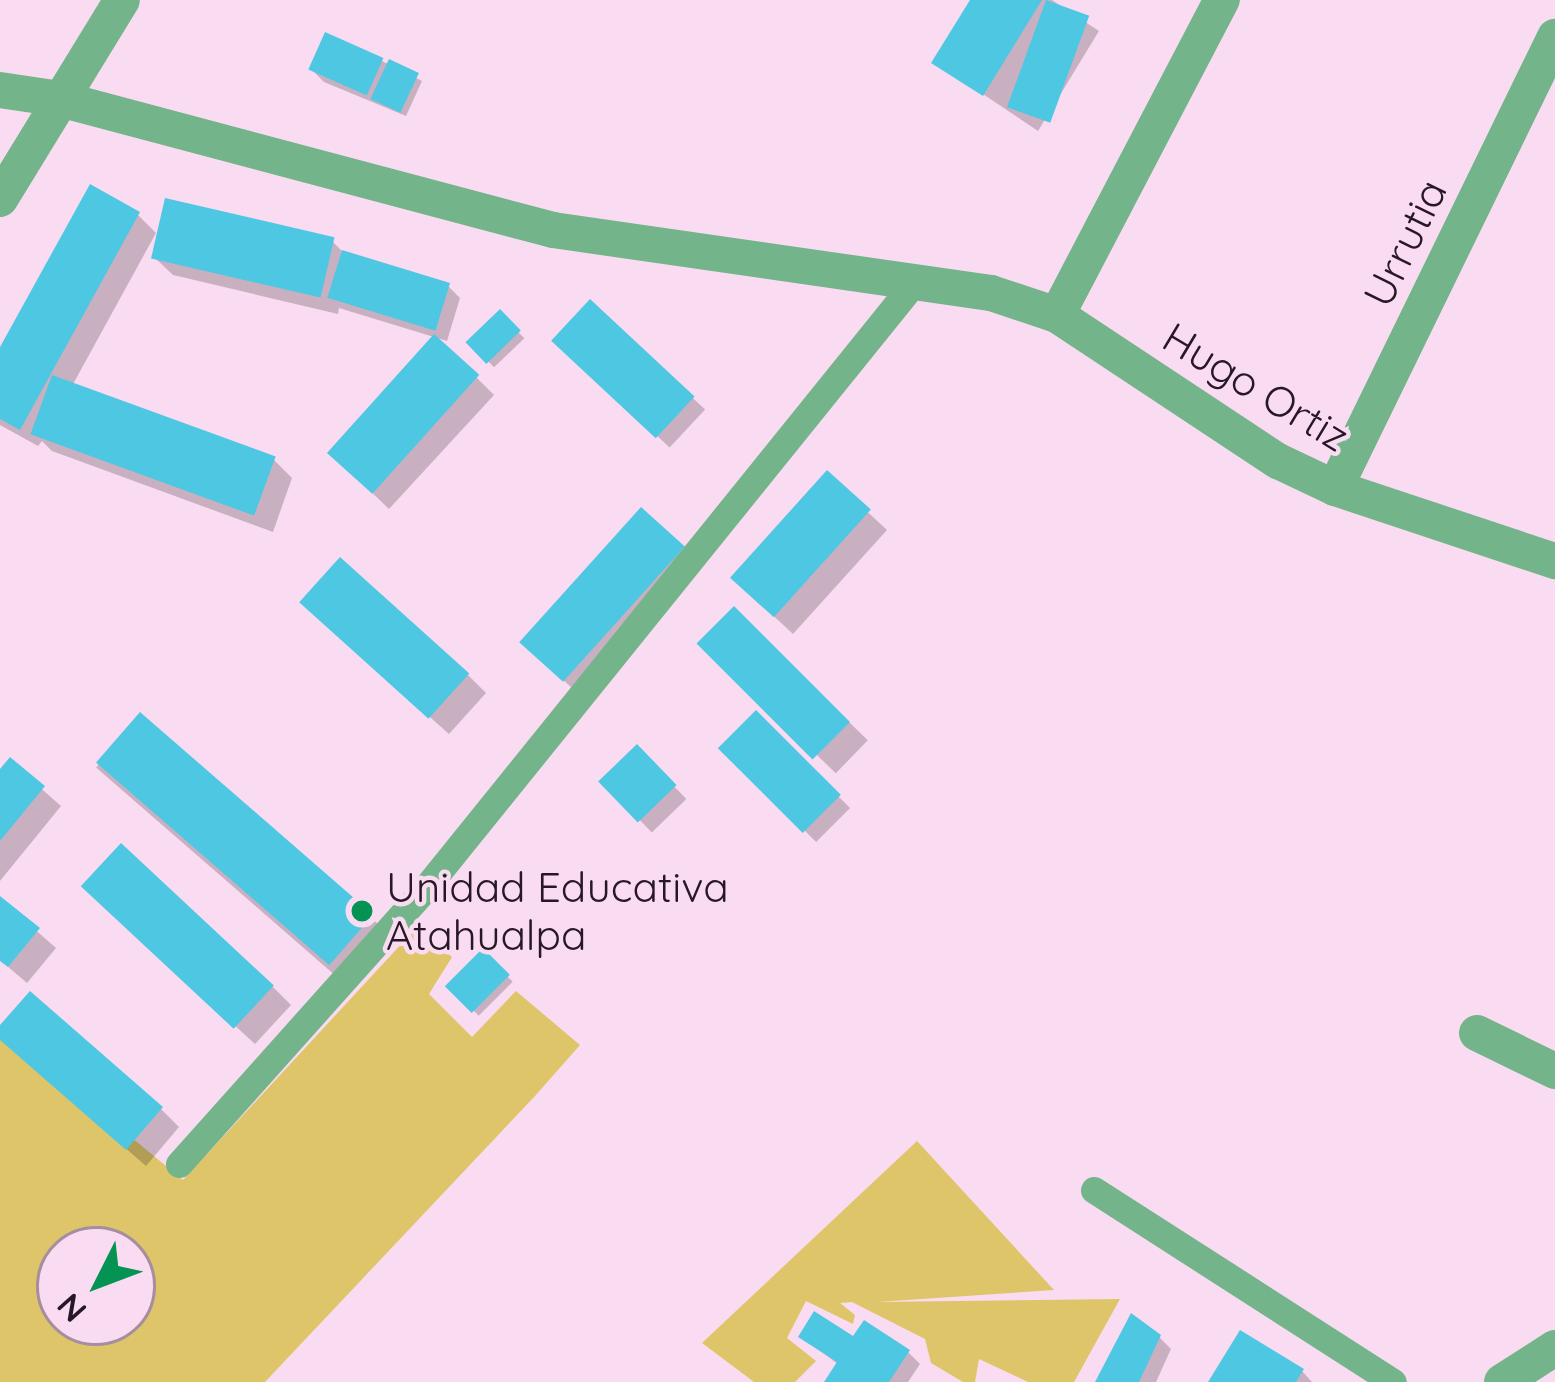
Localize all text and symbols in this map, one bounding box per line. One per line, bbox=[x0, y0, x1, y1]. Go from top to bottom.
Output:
street label: Urrutia bbox=[1353, 171, 1457, 315]
street label: Hugo Ortiz bbox=[1154, 312, 1358, 462]
place label: Unidad Educativa Atahualpa bbox=[386, 862, 729, 960]
marker: Unidad Educativa Atahualpa bbox=[349, 898, 375, 924]
north arrow bbox=[36, 1226, 156, 1346]
text: N bbox=[48, 1286, 94, 1331]

